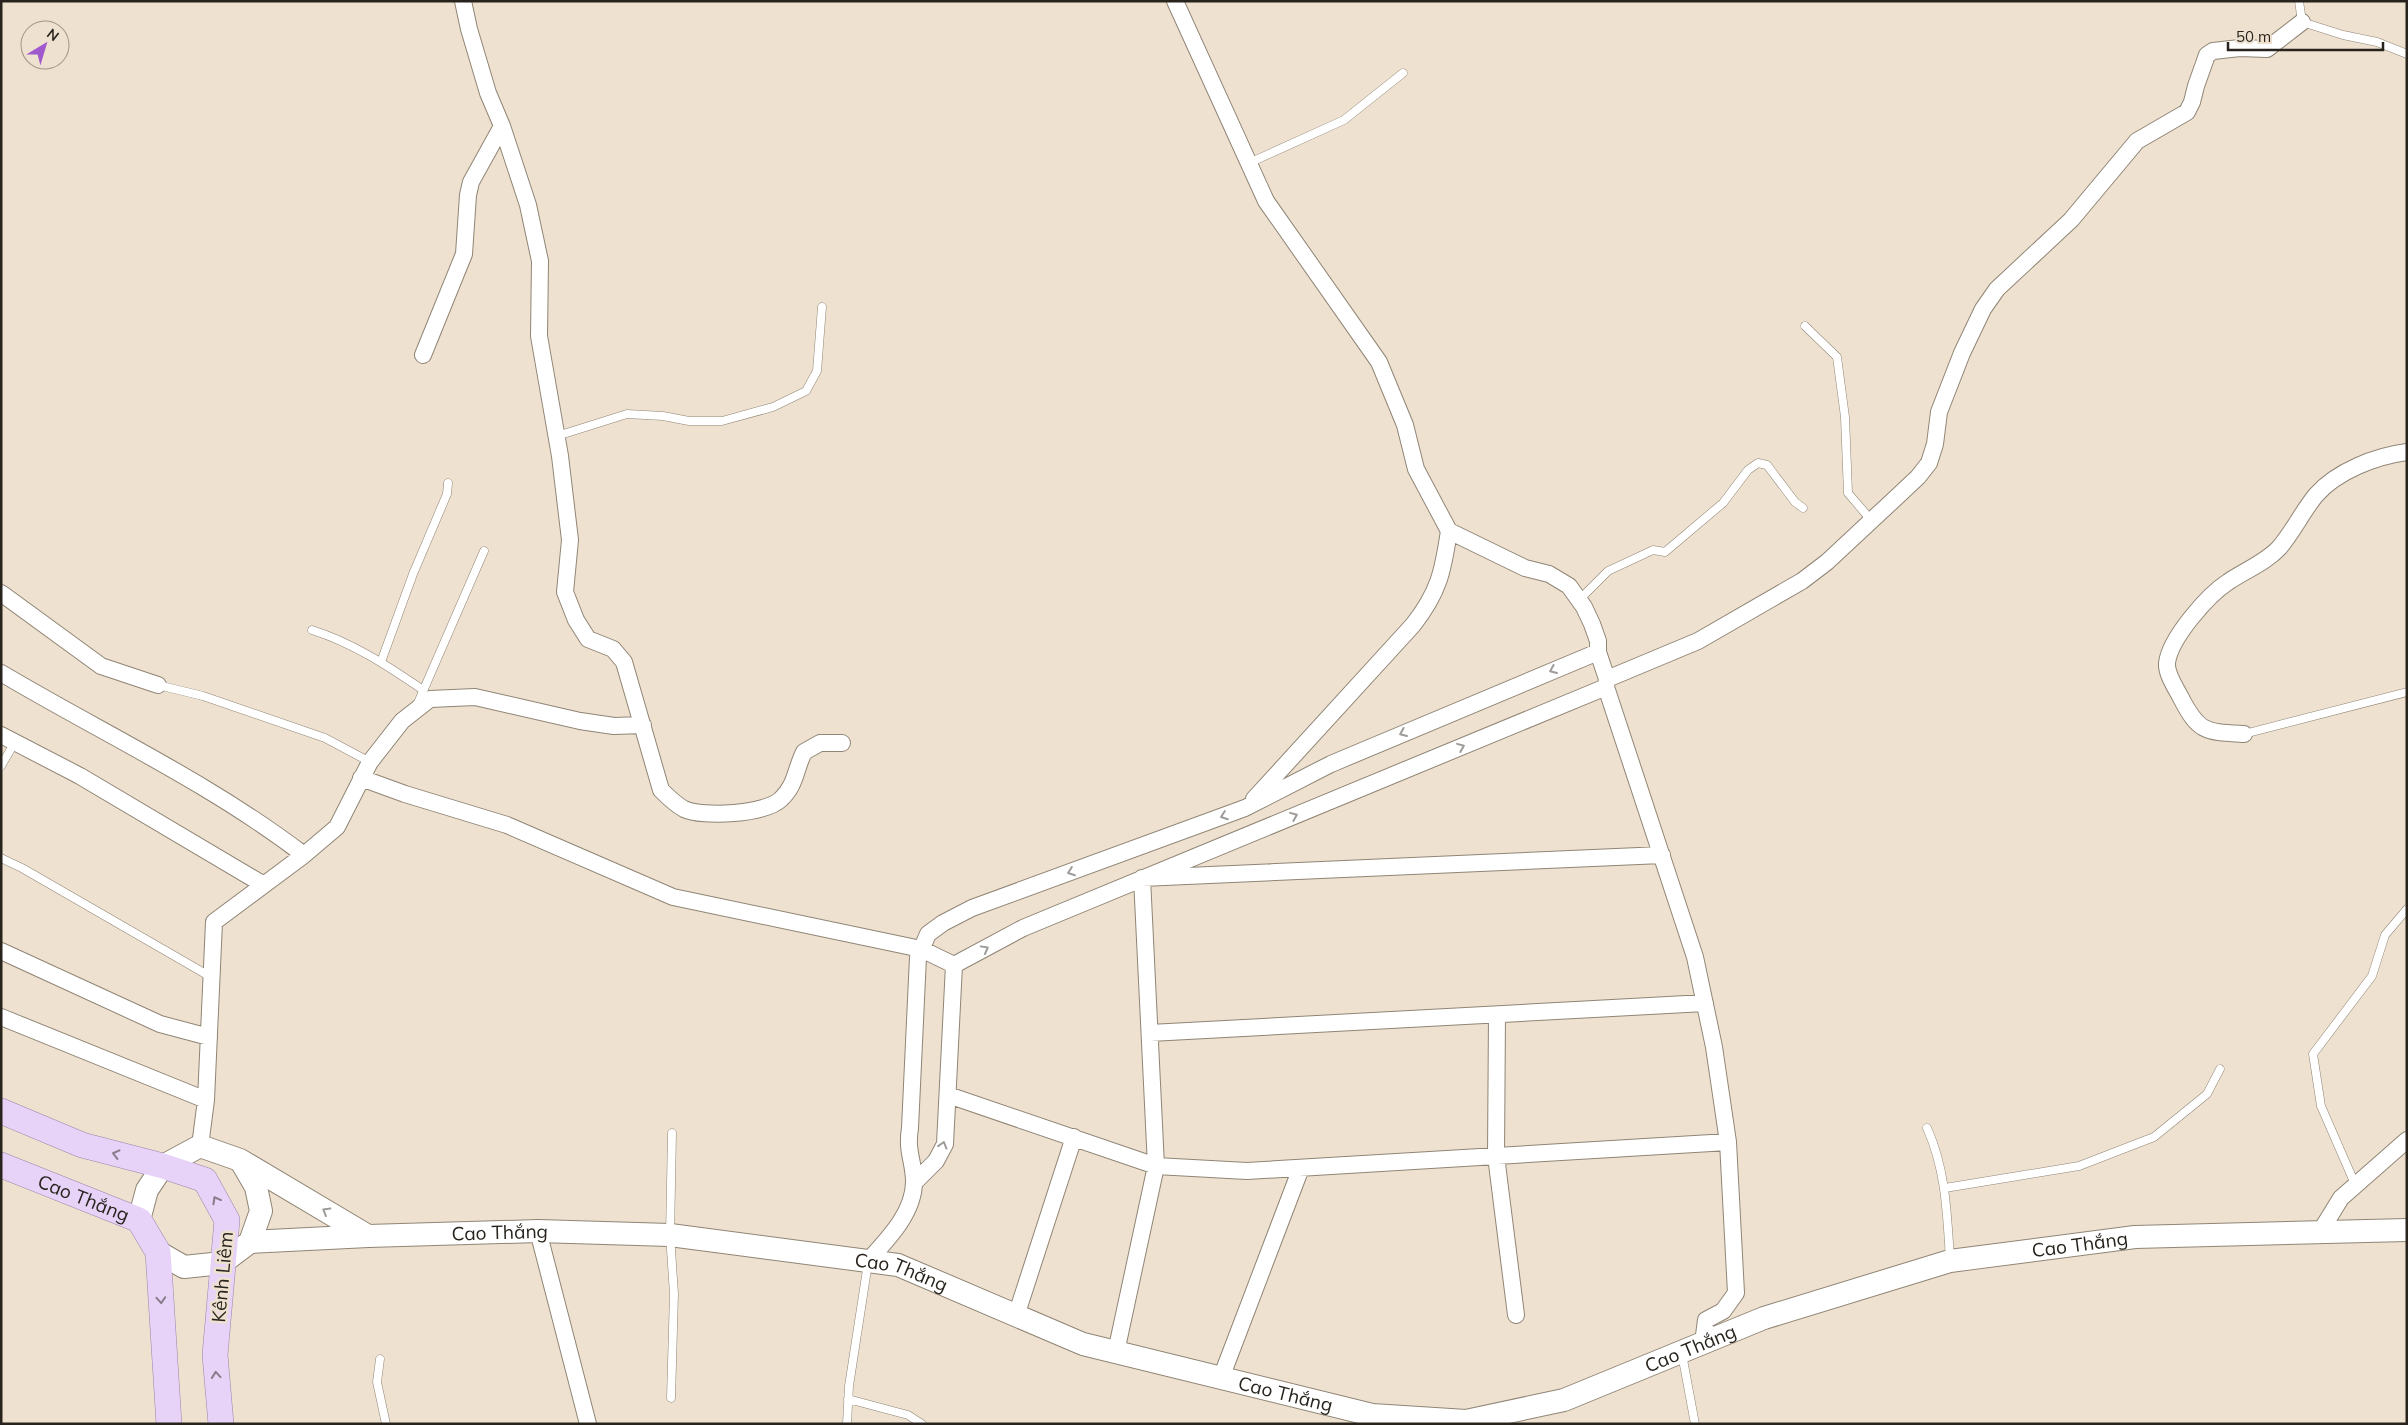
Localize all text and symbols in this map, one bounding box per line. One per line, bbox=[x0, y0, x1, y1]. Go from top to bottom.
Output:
north arrow bbox=[20, 20, 70, 70]
scale bar bbox=[2228, 20, 2383, 52]
text: N bbox=[43, 24, 63, 45]
text: 50 m bbox=[2236, 27, 2271, 46]
one-way arrow bbox=[1549, 664, 1558, 675]
one-way arrow bbox=[1399, 727, 1408, 738]
one-way arrow bbox=[1456, 742, 1465, 753]
one-way arrow bbox=[1220, 810, 1229, 820]
one-way arrow bbox=[1290, 811, 1298, 821]
one-way arrow bbox=[1067, 866, 1076, 876]
one-way arrow bbox=[979, 945, 988, 955]
one-way arrow bbox=[938, 1141, 948, 1150]
one-way arrow bbox=[112, 1149, 120, 1159]
street label: Cao Thắng bbox=[34, 1169, 133, 1227]
one-way arrow bbox=[212, 1197, 222, 1206]
one-way arrow bbox=[322, 1207, 331, 1217]
street label: Cao Thắng bbox=[451, 1219, 548, 1246]
street label: Cao Thắng bbox=[2030, 1226, 2129, 1262]
street label: Kênh Liêm bbox=[206, 1230, 238, 1324]
street label: Cao Thắng bbox=[853, 1247, 951, 1297]
one-way arrow bbox=[155, 1297, 166, 1305]
street label: Cao Thắng bbox=[1641, 1319, 1740, 1378]
one-way arrow bbox=[211, 1371, 222, 1379]
street label: Cao Thắng bbox=[1236, 1371, 1335, 1417]

